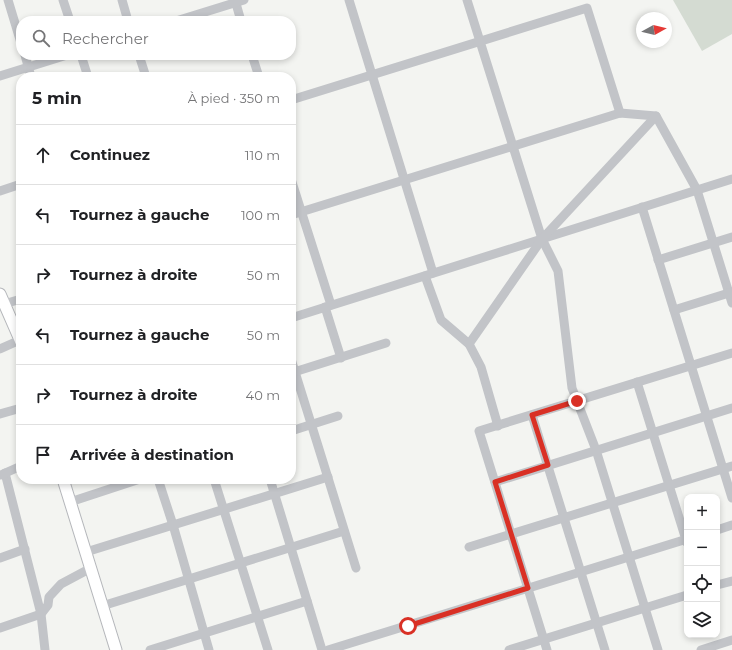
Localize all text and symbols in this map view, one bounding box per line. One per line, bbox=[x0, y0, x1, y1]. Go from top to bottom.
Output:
north arrow bbox=[636, 12, 672, 48]
search box bbox=[16, 16, 296, 60]
icon: search bbox=[30, 27, 52, 49]
text: Rechercher bbox=[62, 29, 149, 48]
text: 5 min bbox=[32, 88, 82, 108]
text: À pied · 350 m bbox=[188, 90, 280, 106]
icon: ahead bbox=[32, 144, 54, 166]
text: Continuez bbox=[70, 145, 150, 164]
text: 110 m bbox=[245, 147, 280, 163]
icon: left bbox=[32, 204, 54, 226]
text: Tournez à gauche bbox=[70, 205, 209, 224]
text: 100 m bbox=[241, 207, 280, 223]
icon: right bbox=[32, 264, 54, 286]
text: Tournez à droite bbox=[70, 265, 198, 284]
text: 50 m bbox=[247, 267, 280, 283]
icon: left bbox=[32, 324, 54, 346]
text: Tournez à gauche bbox=[70, 325, 209, 344]
text: 50 m bbox=[247, 327, 280, 343]
icon: right bbox=[32, 384, 54, 406]
text: Tournez à droite bbox=[70, 385, 198, 404]
text: 40 m bbox=[246, 387, 280, 403]
route end bbox=[568, 392, 586, 410]
icon: arrive bbox=[32, 444, 54, 466]
text: Arrivée à destination bbox=[70, 445, 234, 464]
map controls bbox=[684, 494, 720, 638]
button: + bbox=[684, 494, 720, 530]
button: − bbox=[684, 530, 720, 566]
button: locate bbox=[684, 566, 720, 602]
button: layers bbox=[684, 602, 720, 638]
route start bbox=[399, 617, 417, 635]

